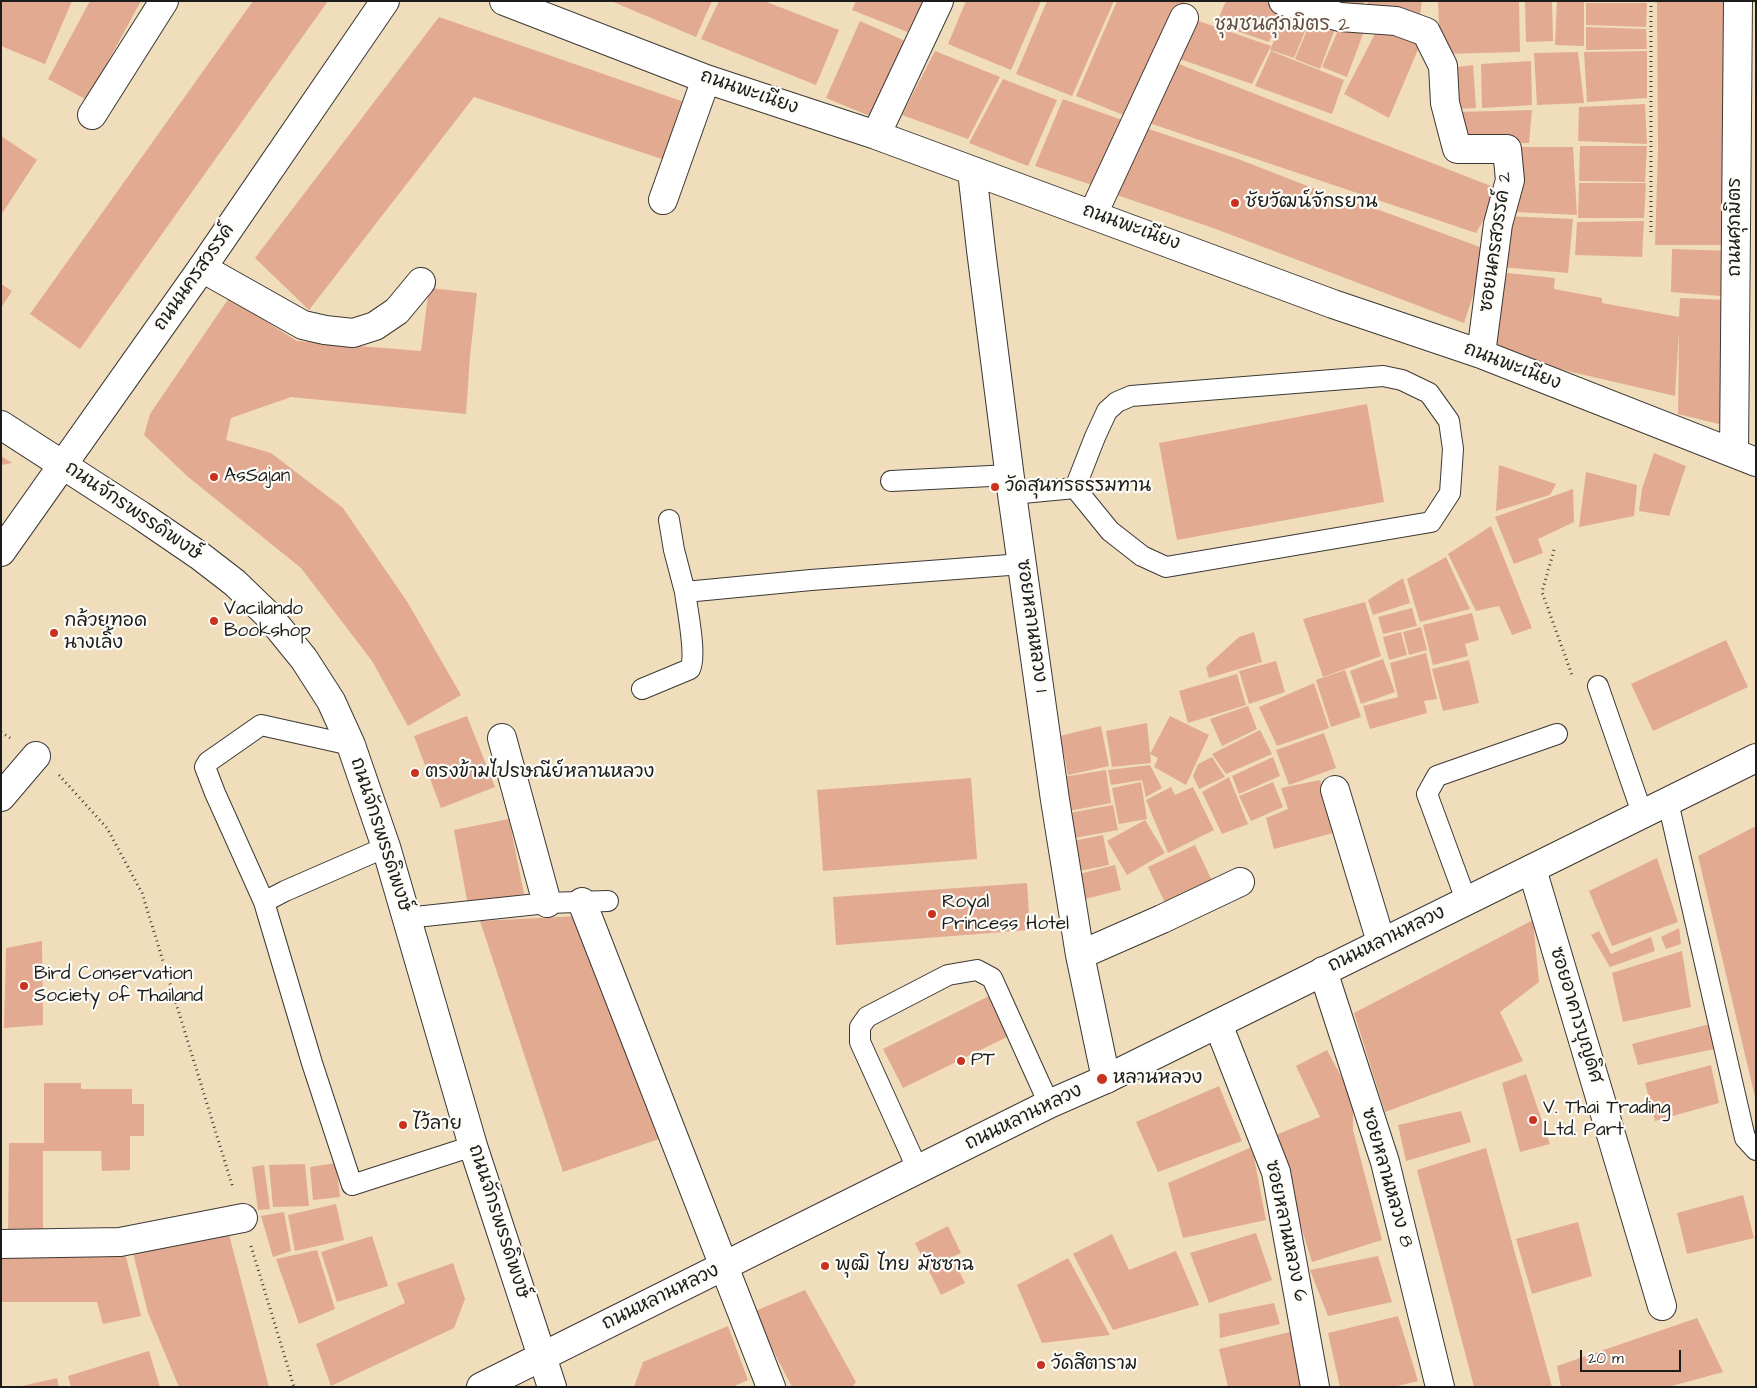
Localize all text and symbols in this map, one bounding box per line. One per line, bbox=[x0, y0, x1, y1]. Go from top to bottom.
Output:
district label: ชุมชนศุภมิตร 2 bbox=[1214, 14, 1350, 38]
street label: ถนนพะเนียง bbox=[697, 66, 801, 120]
street label: ซอยนครสวรรค์ 2 bbox=[1476, 170, 1518, 314]
street label: ถนนศุภมิตร bbox=[1725, 177, 1747, 277]
place label: ชัยวัฒน์จักรยาน bbox=[1245, 192, 1378, 214]
marker: ชัยวัฒน์จักรยาน bbox=[1229, 197, 1241, 209]
street label: ถนนพะเนียง bbox=[1079, 200, 1183, 256]
street label: ถนนนครสวรรค์ bbox=[150, 220, 240, 336]
street label: ถนนพะเนียง bbox=[1460, 338, 1564, 396]
street label: ถนนจักรพรรดิพงษ์ bbox=[60, 458, 206, 566]
place label: AsSajan bbox=[224, 466, 290, 488]
marker: AsSajan bbox=[208, 471, 220, 483]
place label: วัดสุนทรธรรมทาน bbox=[1005, 476, 1151, 498]
marker: วัดสุนทรธรรมทาน bbox=[989, 481, 1001, 493]
street label: ซอยหลานหลวง 1 bbox=[1010, 558, 1052, 694]
place label: Vacilando Bookshop bbox=[224, 599, 311, 643]
place label: กล้วยทอด นางเลิ้ง bbox=[64, 611, 147, 655]
marker: Vacilando Bookshop bbox=[208, 615, 220, 627]
marker: กล้วยทอด นางเลิ้ง bbox=[48, 627, 60, 639]
street label: ถนนจักรพรรดิพงษ์ bbox=[344, 755, 416, 915]
place label: ตรงข้ามไปรษณีย์หลานหลวง bbox=[425, 762, 654, 784]
marker: ตรงข้ามไปรษณีย์หลานหลวง bbox=[409, 767, 421, 779]
place label: Royal Princess Hotel bbox=[942, 892, 1069, 936]
street label: ถนนหลานหลวง bbox=[1325, 902, 1449, 978]
marker: Royal Princess Hotel bbox=[926, 908, 938, 920]
street label: ซอยอาคารบุญดิศ bbox=[1544, 945, 1606, 1085]
place label: Bird Conservation Society of Thailand bbox=[34, 964, 203, 1008]
marker: Bird Conservation Society of Thailand bbox=[18, 980, 30, 992]
place label: PT bbox=[971, 1050, 995, 1072]
marker: PT bbox=[955, 1055, 967, 1067]
place label: หลานหลวง bbox=[1113, 1068, 1202, 1090]
marker: หลานหลวง bbox=[1095, 1072, 1109, 1086]
street label: ถนนหลานหลวง bbox=[962, 1080, 1086, 1156]
place label: V. Thai Trading Ltd. Part bbox=[1543, 1098, 1670, 1142]
street label: ซอยหลานหลวง 8 bbox=[1355, 1106, 1417, 1250]
place label: ไว้ลาย bbox=[413, 1114, 462, 1136]
marker: V. Thai Trading Ltd. Part bbox=[1527, 1114, 1539, 1126]
marker: ไว้ลาย bbox=[397, 1119, 409, 1131]
street label: ถนนจักรพรรดิพงษ์ bbox=[462, 1142, 534, 1302]
street label: ซอยหลานหลวง 6 bbox=[1259, 1158, 1311, 1304]
place label: พุฒิ ไทย มัซซาฉ bbox=[835, 1255, 974, 1277]
street label: ถนนหลานหลวง bbox=[599, 1260, 723, 1336]
marker: พุฒิ ไทย มัซซาฉ bbox=[819, 1260, 831, 1272]
scale bar bbox=[1582, 1340, 1683, 1372]
text: 20 m bbox=[1588, 1348, 1624, 1369]
place label: วัดสิตาราม bbox=[1051, 1354, 1137, 1376]
marker: วัดสิตาราม bbox=[1035, 1359, 1047, 1371]

